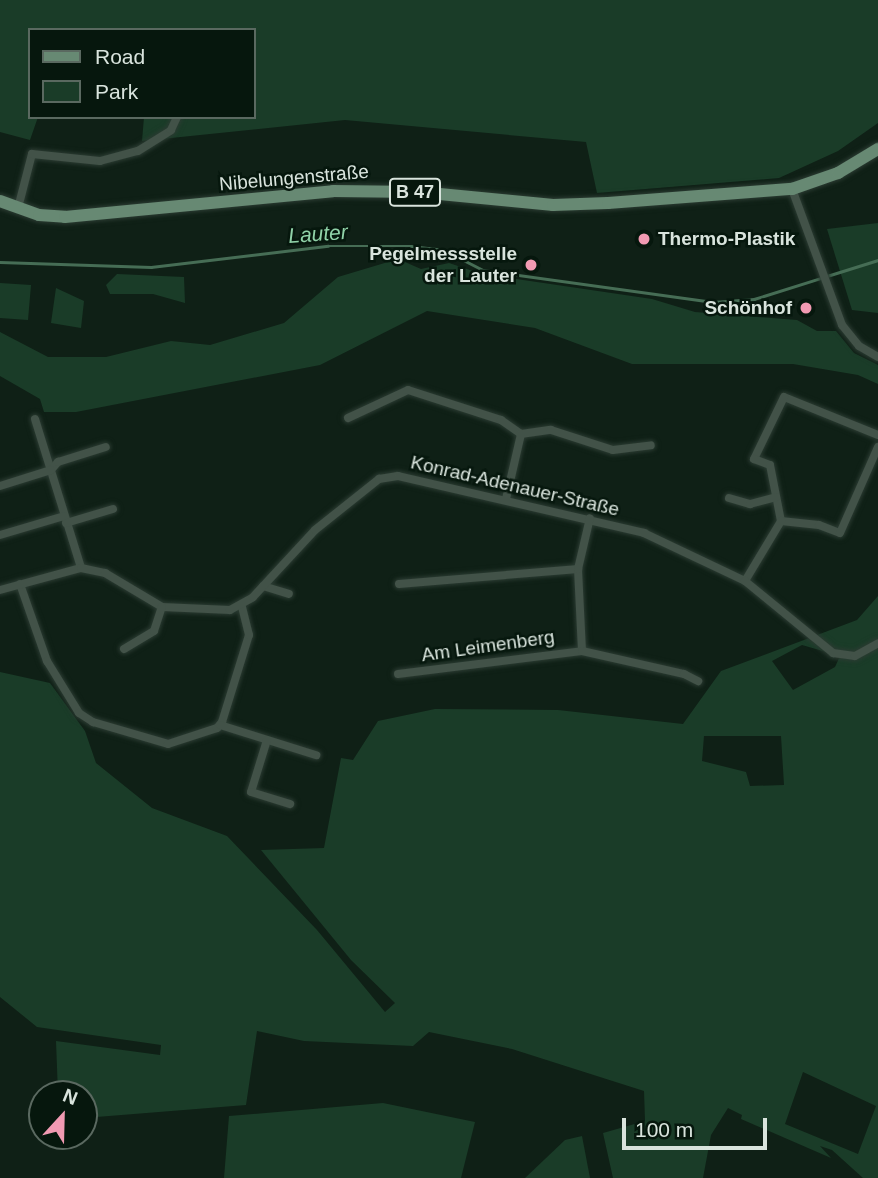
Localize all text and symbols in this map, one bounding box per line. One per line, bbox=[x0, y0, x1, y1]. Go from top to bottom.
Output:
legend bbox=[28, 28, 256, 119]
text: Road bbox=[95, 45, 145, 68]
text: Park bbox=[95, 80, 138, 103]
street label: Nibelungenstraße bbox=[218, 160, 370, 196]
road number: B 47 bbox=[389, 177, 441, 206]
water label: Lauter bbox=[287, 219, 349, 249]
place label: Thermo-Plastik bbox=[658, 228, 795, 250]
marker: Thermo-Plastik bbox=[636, 231, 652, 247]
place label: Pegelmessstelle der Lauter bbox=[369, 243, 517, 287]
marker: Pegelmessstelle der Lauter bbox=[523, 257, 539, 273]
place label: Schönhof bbox=[704, 297, 792, 319]
marker: Schönhof bbox=[798, 300, 814, 316]
street label: Konrad-Adenauer-Straße bbox=[408, 451, 622, 521]
street label: Am Leimenberg bbox=[420, 625, 556, 667]
north arrow bbox=[28, 1080, 98, 1150]
text: N bbox=[60, 1085, 81, 1109]
scale bar bbox=[626, 1104, 771, 1148]
text: 100 m bbox=[635, 1118, 693, 1141]

